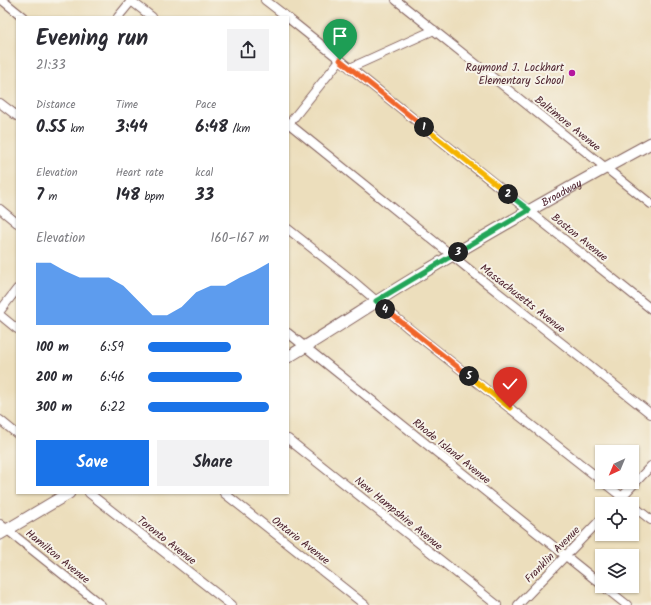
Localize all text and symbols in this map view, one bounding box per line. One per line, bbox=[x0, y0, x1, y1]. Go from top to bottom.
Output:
pin bbox=[323, 19, 357, 60]
text: Evening run bbox=[36, 22, 148, 57]
icon: arrive bbox=[329, 25, 351, 47]
button: share bbox=[227, 29, 269, 71]
text: 21:33 bbox=[36, 55, 66, 76]
place label: Raymond J. Lockhart Elementary School bbox=[466, 59, 565, 90]
marker: Raymond J. Lockhart Elementary School bbox=[567, 68, 577, 78]
street label: Baltimore Avenue bbox=[530, 91, 604, 156]
text: Distance bbox=[36, 96, 76, 114]
text: Time bbox=[116, 96, 138, 114]
text: Pace bbox=[195, 96, 216, 114]
text: 0.55 bbox=[36, 114, 66, 141]
text: 3:44 bbox=[116, 114, 148, 141]
text: 6:48 bbox=[195, 114, 228, 141]
pin: 1 bbox=[414, 117, 434, 137]
text: 1 bbox=[422, 118, 426, 136]
text: km bbox=[66, 120, 84, 138]
text: /km bbox=[228, 120, 250, 138]
text: Elevation bbox=[36, 164, 78, 182]
text: Heart rate bbox=[116, 164, 163, 182]
text: kcal bbox=[195, 164, 213, 182]
street label: Broadway bbox=[538, 174, 586, 212]
text: 7 bbox=[36, 182, 44, 209]
text: 148 bbox=[116, 182, 140, 209]
text: 33 bbox=[195, 182, 214, 209]
pin: 2 bbox=[498, 184, 518, 204]
text: 2 bbox=[505, 185, 511, 203]
text: m bbox=[44, 188, 57, 206]
text: bpm bbox=[140, 188, 164, 206]
street label: Boston Avenue bbox=[547, 209, 612, 266]
text: Elevation bbox=[36, 228, 85, 249]
text: 160–167 m bbox=[210, 228, 269, 249]
pin: 3 bbox=[448, 242, 468, 262]
text: 3 bbox=[455, 243, 461, 261]
street label: Massachusetts Avenue bbox=[476, 260, 569, 338]
pin: 4 bbox=[375, 299, 395, 319]
text: 4 bbox=[382, 300, 388, 318]
text: 100 m bbox=[36, 337, 69, 358]
text: 6:59 bbox=[100, 337, 124, 358]
pin: 5 bbox=[459, 366, 479, 386]
text: 200 m bbox=[36, 367, 73, 388]
text: 6:46 bbox=[100, 367, 125, 388]
text: 5 bbox=[466, 367, 472, 385]
pin bbox=[493, 367, 527, 408]
icon: check bbox=[499, 373, 521, 395]
text: 300 m bbox=[36, 397, 72, 418]
text: 6:22 bbox=[100, 397, 126, 418]
street label: Rhode Island Avenue bbox=[408, 414, 494, 489]
button: Save bbox=[36, 440, 149, 486]
button: Share bbox=[157, 440, 269, 486]
north arrow bbox=[595, 445, 639, 489]
map controls bbox=[595, 445, 639, 593]
street label: New Hampshire Avenue bbox=[350, 472, 447, 555]
button: locate bbox=[595, 497, 639, 541]
street label: Toronto Avenue bbox=[133, 512, 200, 570]
street label: Ontario Avenue bbox=[267, 512, 334, 569]
street label: Franklin Avenue bbox=[521, 522, 585, 587]
street label: Hamilton Avenue bbox=[21, 525, 94, 589]
button: layers bbox=[595, 549, 639, 593]

